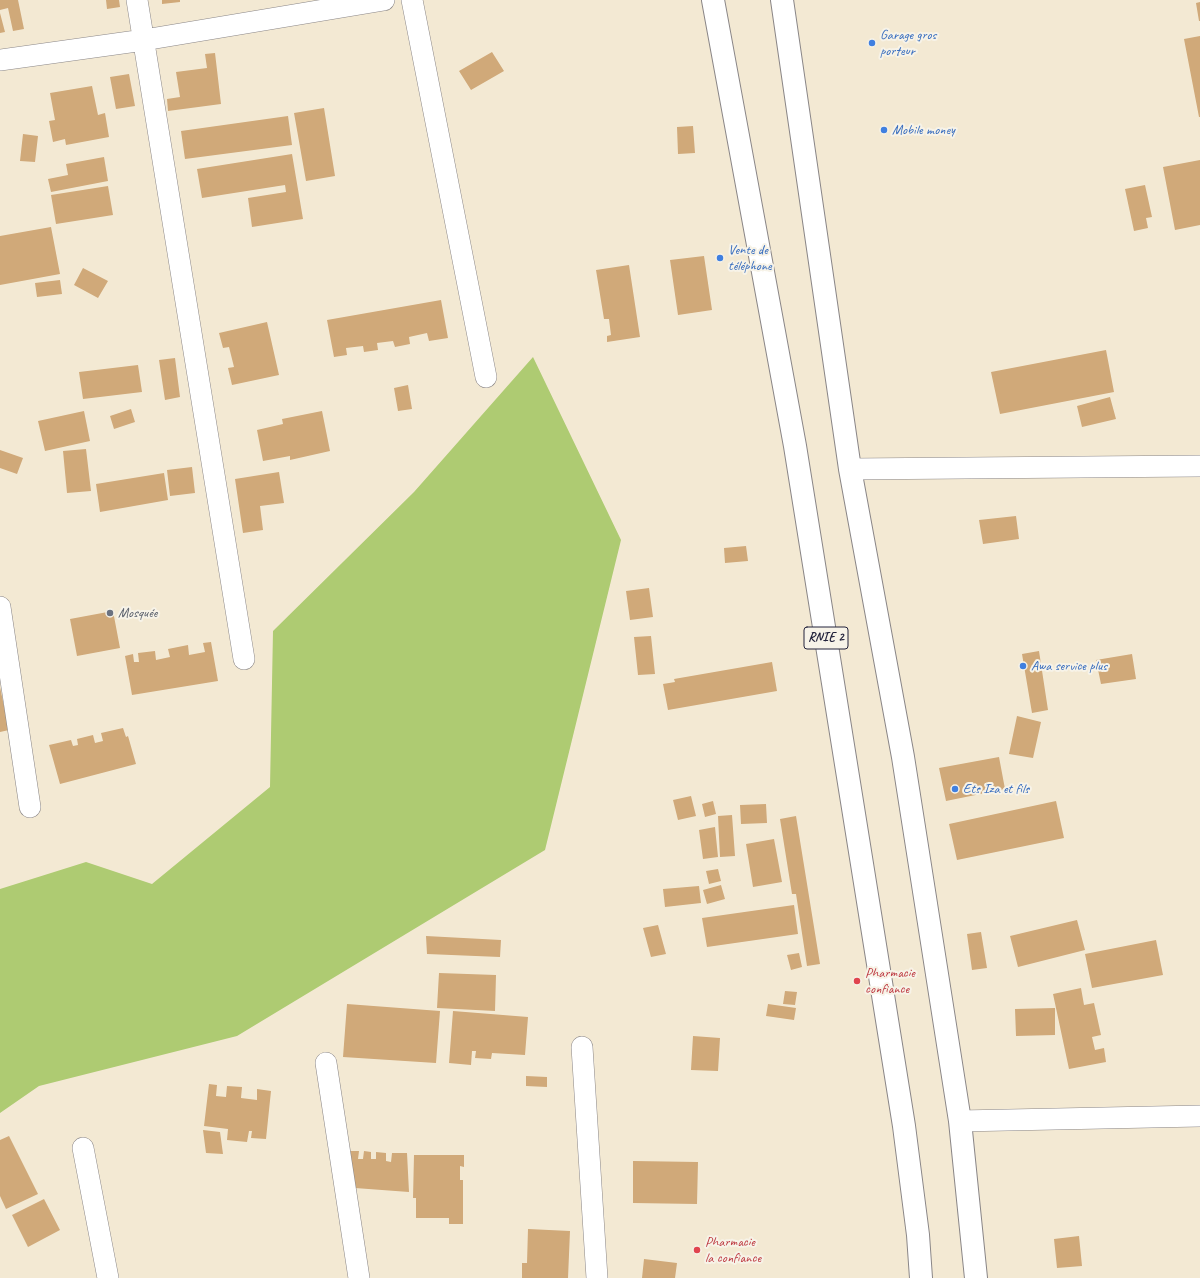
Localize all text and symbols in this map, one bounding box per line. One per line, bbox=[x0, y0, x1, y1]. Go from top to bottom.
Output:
place label: Garage gros porteur bbox=[880, 27, 936, 60]
marker: Garage gros porteur bbox=[867, 38, 877, 48]
place label: Mobile money bbox=[892, 122, 955, 138]
marker: Mobile money bbox=[879, 125, 889, 135]
place label: Vente de téléphone bbox=[728, 242, 772, 274]
marker: Vente de téléphone bbox=[715, 253, 725, 263]
place label: Mosquée bbox=[118, 605, 157, 621]
marker: Mosquée bbox=[105, 608, 115, 618]
road number: RNIE 2 bbox=[804, 627, 848, 649]
place label: Awa service plus bbox=[1031, 658, 1107, 674]
marker: Awa service plus bbox=[1018, 661, 1028, 671]
place label: Ets Iza et fils bbox=[963, 781, 1029, 797]
marker: Ets Iza et fils bbox=[950, 784, 960, 794]
place label: Pharmacie confiance bbox=[865, 965, 915, 998]
marker: Pharmacie confiance bbox=[852, 976, 862, 986]
place label: Pharmacie la confiance bbox=[705, 1234, 761, 1266]
marker: Pharmacie la confiance bbox=[692, 1245, 702, 1255]

